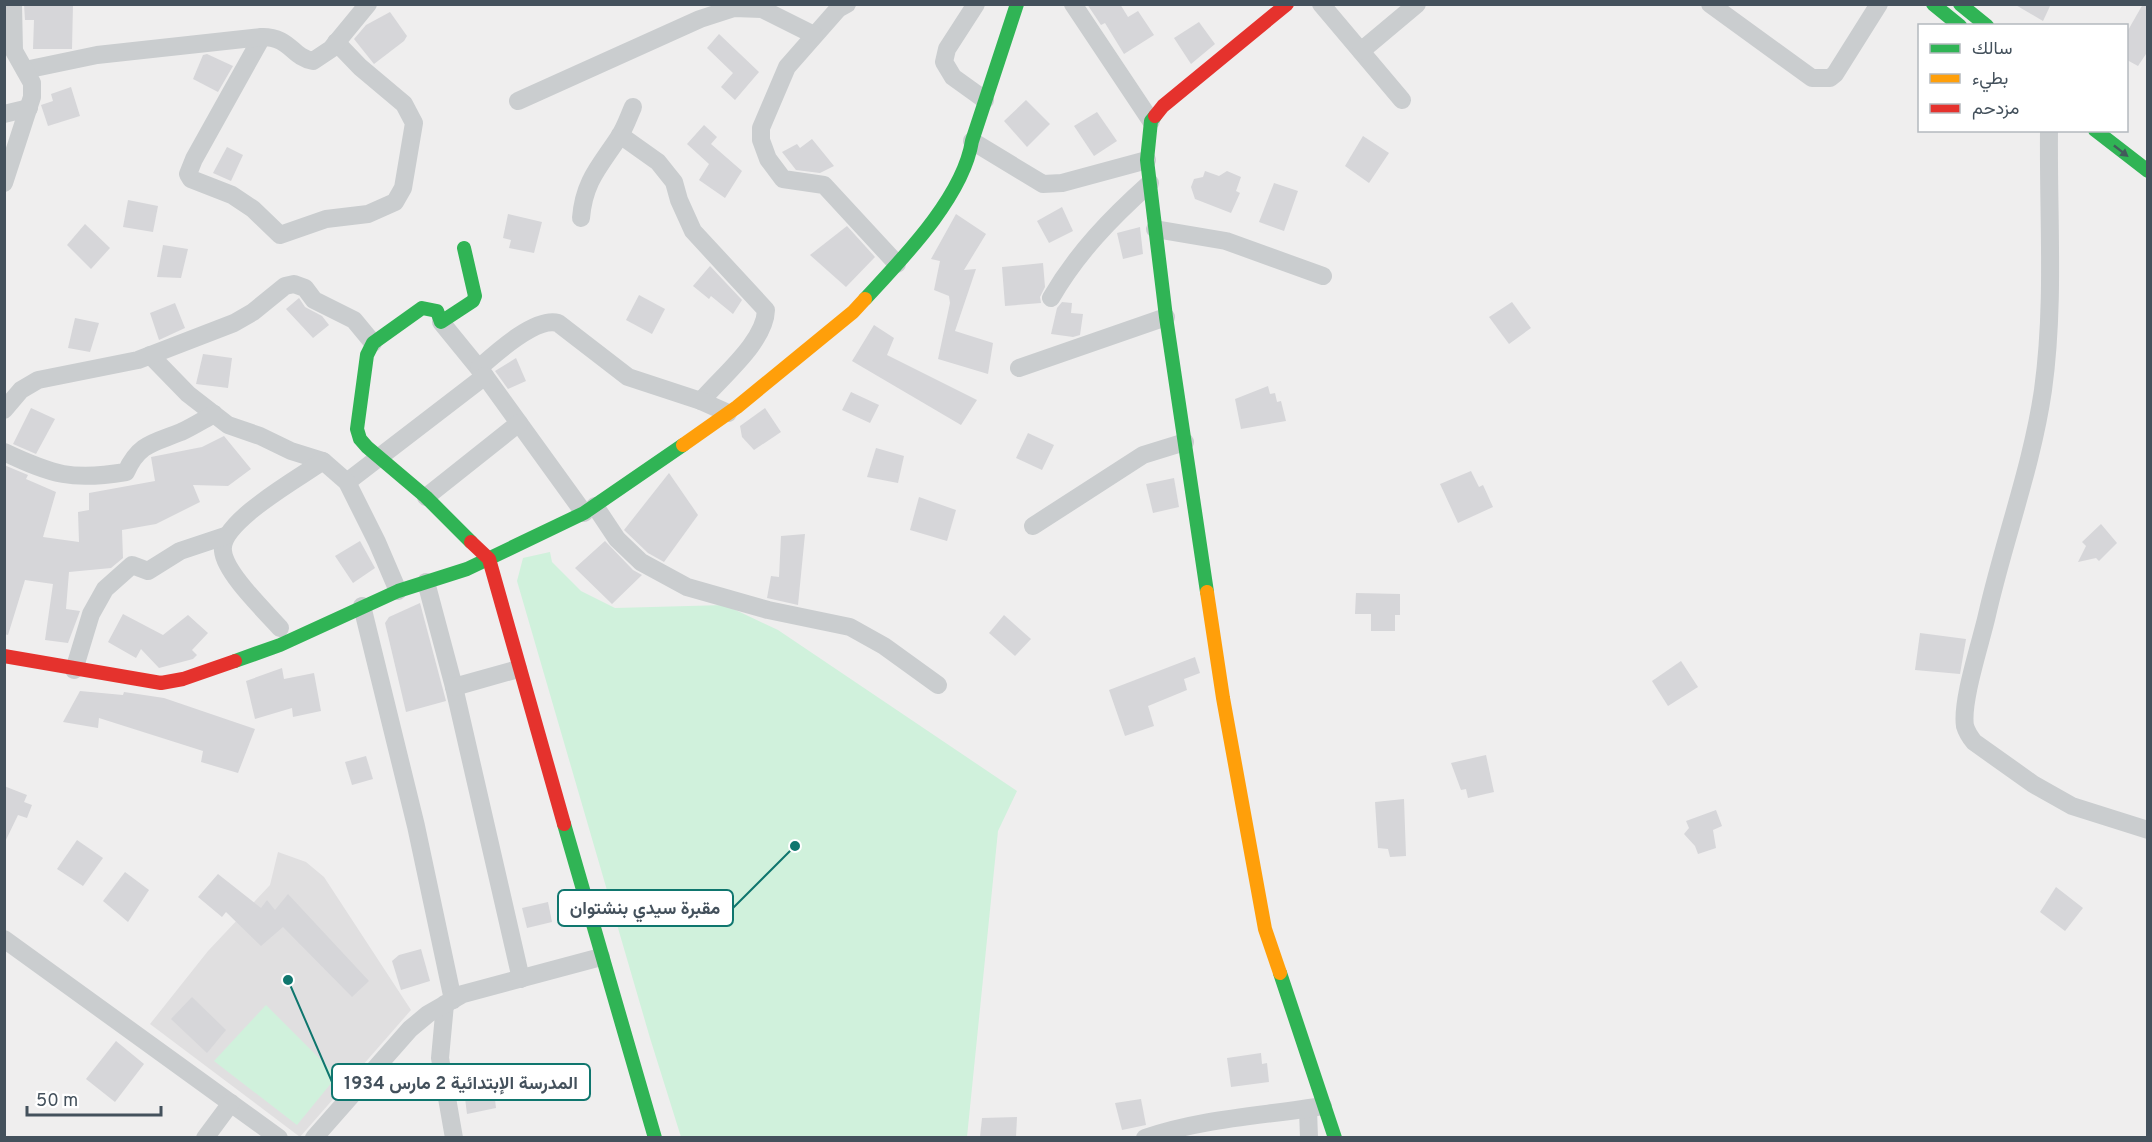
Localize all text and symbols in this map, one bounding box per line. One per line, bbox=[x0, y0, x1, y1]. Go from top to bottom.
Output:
legend bbox=[1918, 24, 2128, 132]
text: سالك bbox=[1972, 38, 2012, 61]
text: بطيء bbox=[1972, 68, 2008, 93]
text: مزدحم bbox=[1972, 98, 2019, 121]
one-way arrow bbox=[2114, 144, 2129, 156]
callout: مقبرة سيدي بنشتوان bbox=[558, 890, 733, 926]
text: مقبرة سيدي بنشتوان bbox=[570, 898, 721, 923]
callout: المدرسة الإبتدائية 2 مارس 1934 bbox=[332, 1064, 590, 1100]
text: المدرسة الإبتدائية 2 مارس 1934 bbox=[344, 1073, 578, 1096]
scale bar bbox=[27, 1079, 160, 1117]
text: 50 m bbox=[36, 1090, 78, 1113]

